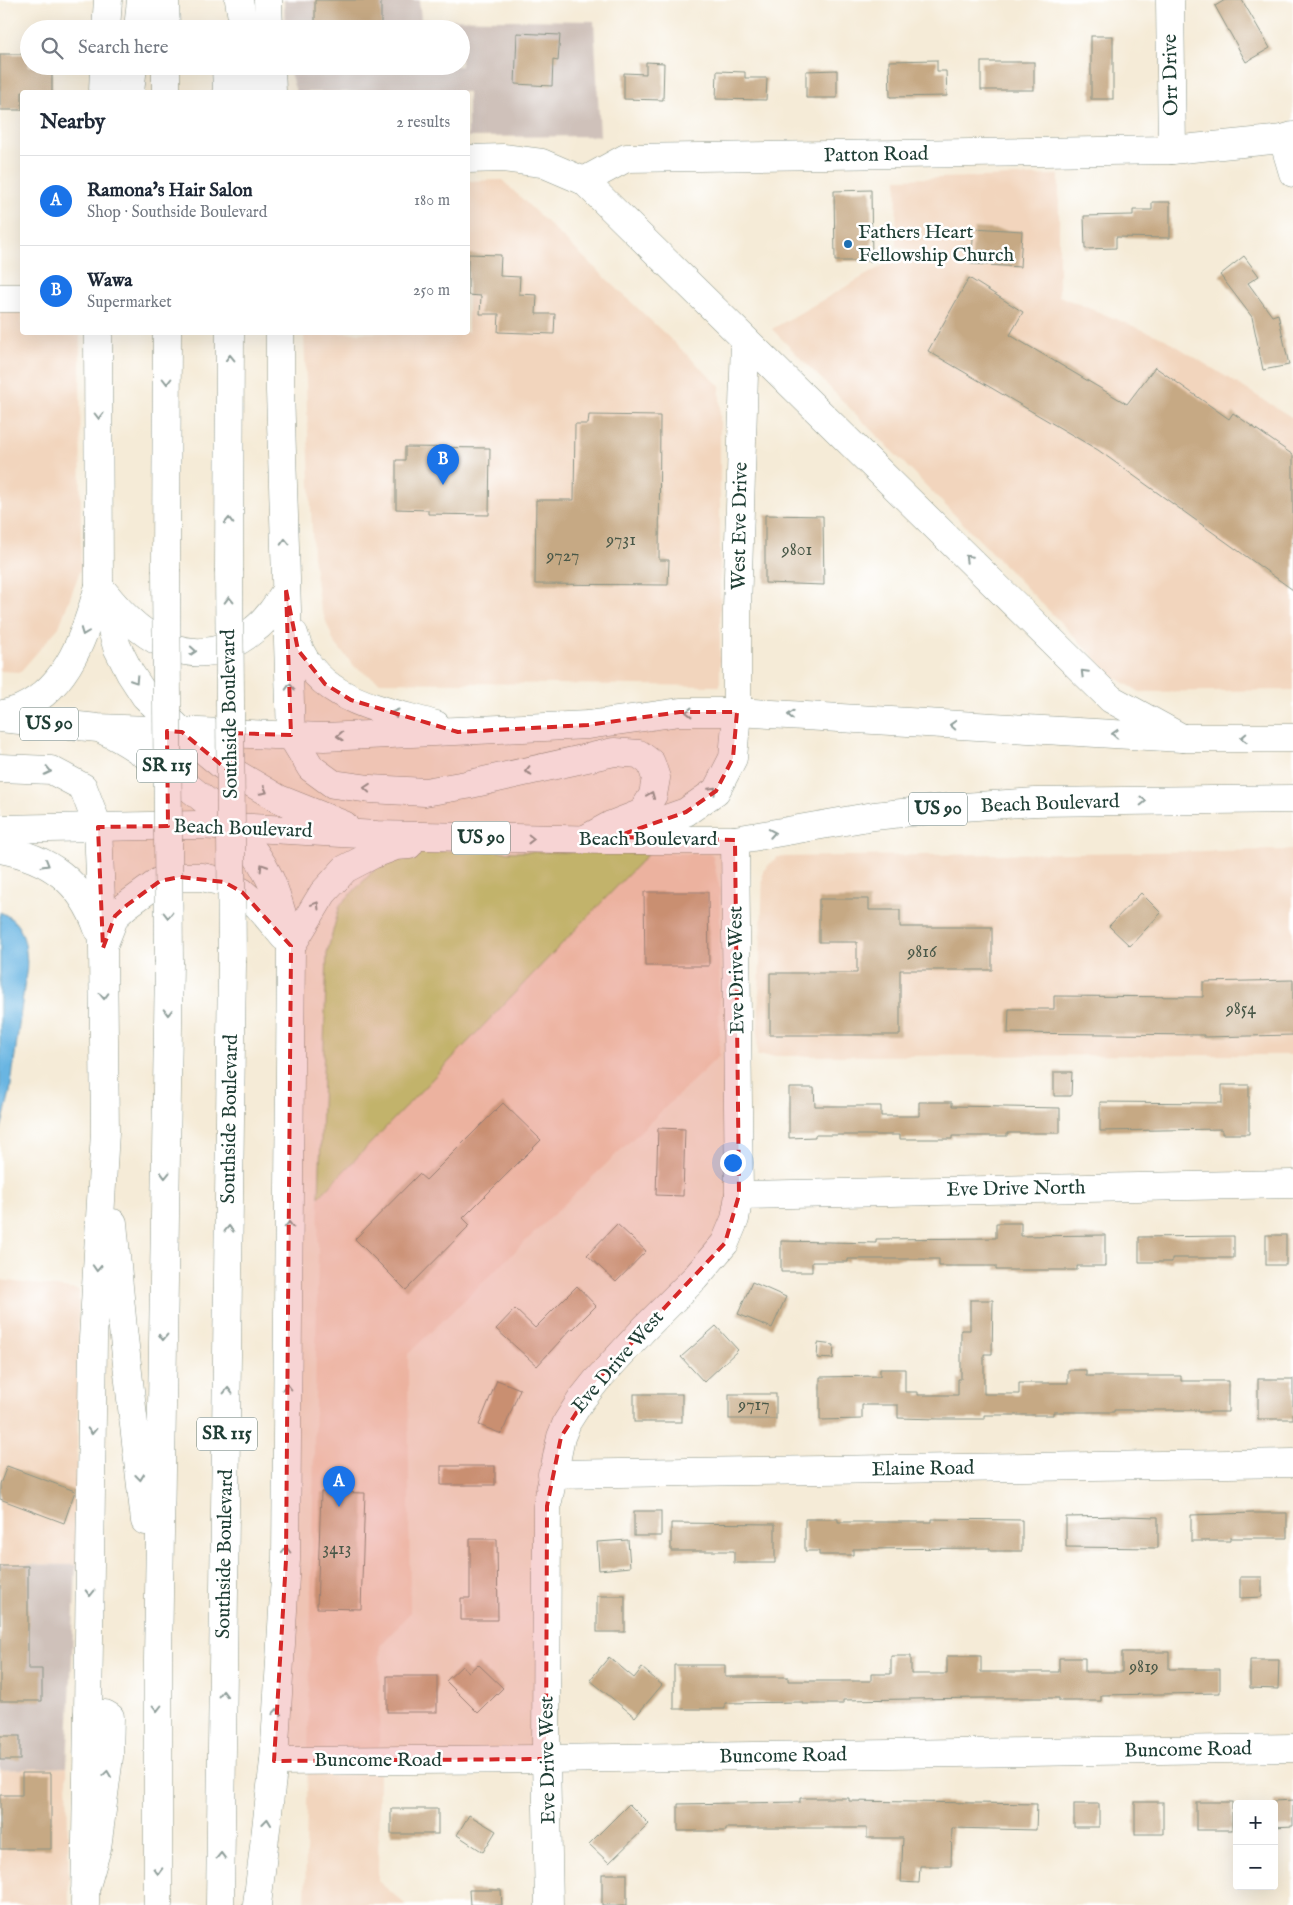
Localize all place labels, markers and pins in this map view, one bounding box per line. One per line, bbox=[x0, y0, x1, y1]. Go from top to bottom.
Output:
place label: Fathers Heart Fellowship Church bbox=[858, 220, 1015, 268]
marker: Fathers Heart Fellowship Church bbox=[842, 238, 854, 250]
pin: B bbox=[427, 444, 459, 485]
pin: A bbox=[323, 1466, 355, 1507]

